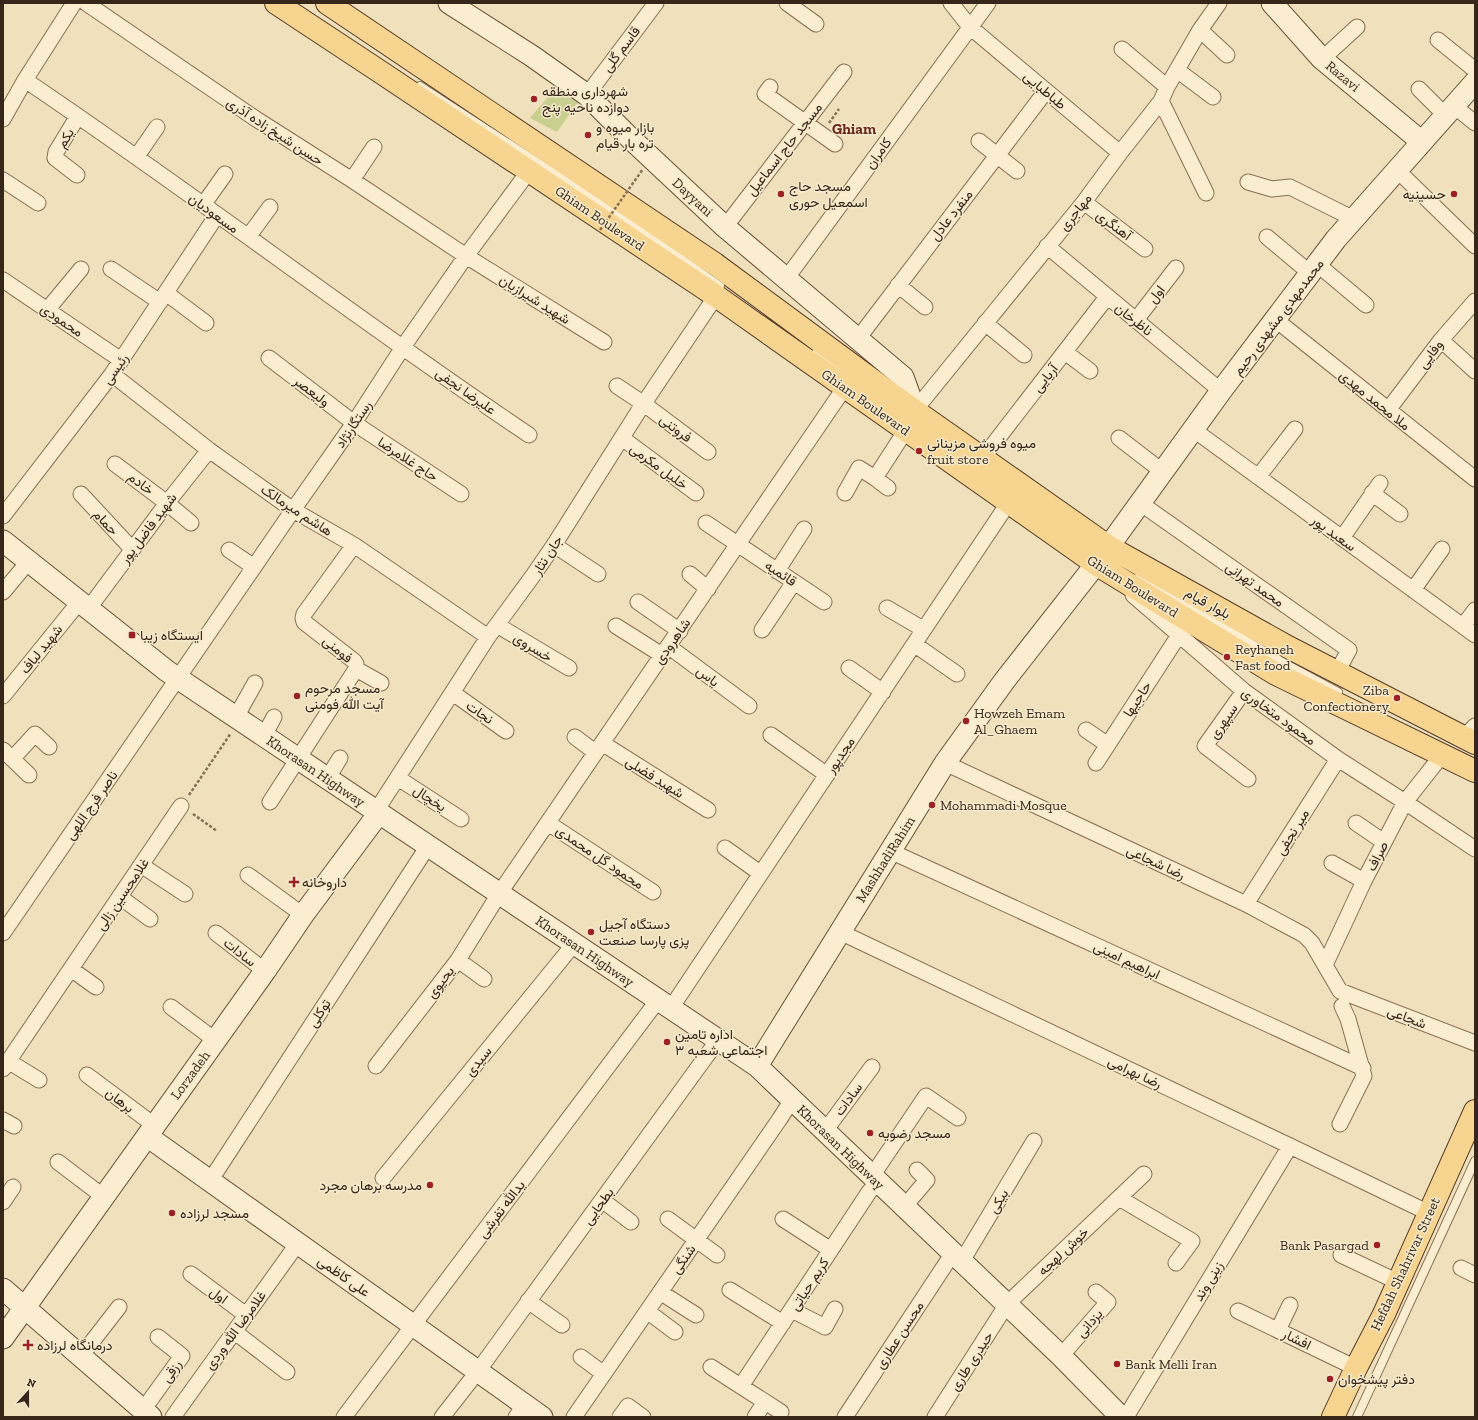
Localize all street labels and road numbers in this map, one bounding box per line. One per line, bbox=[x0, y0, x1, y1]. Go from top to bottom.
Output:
street label: قاسم گلی bbox=[599, 23, 644, 76]
street label: Razavi bbox=[1322, 57, 1363, 96]
street label: طباطبایی bbox=[1020, 68, 1070, 113]
street label: حسن شیخ زاده آذری bbox=[222, 94, 326, 171]
street label: مسجد حاج اسماعیل bbox=[743, 99, 828, 200]
street label: یکم bbox=[53, 125, 78, 151]
street label: کامران bbox=[861, 134, 895, 172]
street label: Dayyani bbox=[669, 174, 717, 220]
street label: Ghiam Boulevard bbox=[552, 182, 648, 255]
street label: منفرد عادل bbox=[926, 186, 977, 245]
street label: مسعودیان bbox=[185, 190, 242, 237]
street label: مهاجری bbox=[1055, 190, 1095, 234]
street label: آهنگری bbox=[1093, 207, 1136, 245]
street label: محمدمهدی مشهدی رحیم bbox=[1229, 256, 1328, 379]
street label: شهید شیرازیان bbox=[496, 271, 573, 328]
street label: اول bbox=[1144, 282, 1170, 307]
street label: ناظرخان bbox=[1111, 299, 1156, 340]
street label: محمودی bbox=[37, 300, 86, 341]
street label: وفایی bbox=[1414, 337, 1447, 372]
street label: رئیسی bbox=[99, 350, 132, 388]
street label: آریایی bbox=[1029, 359, 1063, 396]
street label: علیرضا نجفی bbox=[432, 364, 499, 418]
street label: Ghiam Boulevard bbox=[818, 365, 914, 440]
street label: ملا محمد مهدی bbox=[1336, 367, 1414, 434]
street label: ولیعصر bbox=[289, 372, 333, 410]
street label: رستگارنژاد bbox=[331, 397, 376, 451]
street label: فروتنی bbox=[656, 411, 695, 446]
street label: حاج غلامرضا bbox=[373, 434, 441, 487]
street label: خلیل مکرمی bbox=[626, 440, 691, 493]
street label: خادم bbox=[124, 468, 157, 499]
street label: هاشم میرمالک bbox=[258, 481, 336, 540]
street label: شهید فاضل پور bbox=[116, 490, 181, 568]
street label: حمام bbox=[89, 506, 122, 539]
street label: سعید پور bbox=[1307, 511, 1359, 556]
street label: جان نثار bbox=[528, 532, 566, 579]
street label: Ghiam Boulevard bbox=[1084, 552, 1182, 621]
street label: قائمیه bbox=[762, 557, 800, 590]
street label: محمد تهرانی bbox=[1222, 558, 1287, 611]
street label: بلوار قیام bbox=[1182, 584, 1234, 623]
street label: شاهرودی bbox=[650, 615, 694, 668]
street label: شهید لباف bbox=[16, 621, 66, 677]
street label: خسروی bbox=[510, 629, 555, 666]
street label: فومنی bbox=[319, 632, 356, 667]
street label: یاس bbox=[693, 662, 723, 691]
street label: حاجیها bbox=[1120, 678, 1155, 720]
street label: محمود متخاوری bbox=[1238, 684, 1319, 749]
street label: نجات bbox=[463, 697, 497, 728]
street label: سپهری bbox=[1205, 700, 1242, 743]
street label: Khorasan Highway bbox=[263, 732, 369, 811]
street label: مجدپور bbox=[821, 734, 860, 778]
street label: شهید فضلی bbox=[622, 753, 687, 802]
street label: ناصر فرج اللهی bbox=[61, 767, 123, 844]
street label: یخچال bbox=[409, 781, 449, 816]
street label: میر نجفی bbox=[1272, 806, 1313, 858]
street label: MashhadiRahim bbox=[852, 813, 919, 905]
street label: محمود گل محمدی bbox=[553, 822, 647, 893]
street label: صراف bbox=[1363, 838, 1392, 874]
street label: رضا شجاعی bbox=[1124, 841, 1188, 884]
street label: غلامحسین زالی bbox=[92, 855, 153, 934]
street label: Khorasan Highway bbox=[532, 912, 638, 991]
street label: سادات bbox=[220, 934, 259, 970]
street label: ابراهیم امینی bbox=[1091, 938, 1163, 983]
street label: یحیوی bbox=[423, 963, 458, 1002]
street label: توکلی bbox=[304, 996, 335, 1031]
street label: شجاعی bbox=[1385, 1002, 1429, 1033]
street label: سیدی bbox=[461, 1043, 496, 1080]
street label: Lorzadeh bbox=[167, 1047, 214, 1103]
street label: رضا بهرامی bbox=[1105, 1053, 1165, 1092]
street label: سادات bbox=[831, 1079, 866, 1119]
street label: برهان bbox=[102, 1084, 137, 1117]
street label: Khorasan Highway bbox=[793, 1101, 888, 1194]
street label: یدالله تفرشی bbox=[474, 1177, 529, 1242]
street label: بطحایی bbox=[579, 1184, 618, 1228]
street label: بیکی bbox=[985, 1186, 1012, 1217]
street label: Hefdah Shahrivar Street bbox=[1367, 1194, 1444, 1334]
street label: خوش لهجه bbox=[1034, 1224, 1092, 1279]
street label: شنگی bbox=[667, 1241, 700, 1277]
street label: علی کاظمی bbox=[314, 1252, 373, 1301]
street label: کریم حیاتی bbox=[786, 1255, 833, 1314]
street label: زینی وند bbox=[1190, 1258, 1227, 1304]
street label: اول bbox=[206, 1283, 231, 1309]
street label: غلامرضا الله وردی bbox=[201, 1288, 270, 1373]
street label: محسن عطاری bbox=[871, 1298, 928, 1372]
street label: یزدانی bbox=[1072, 1305, 1106, 1341]
street label: افشار bbox=[1279, 1325, 1314, 1354]
street label: حیدری طاری bbox=[946, 1328, 997, 1394]
street label: رزقی bbox=[158, 1356, 185, 1386]

